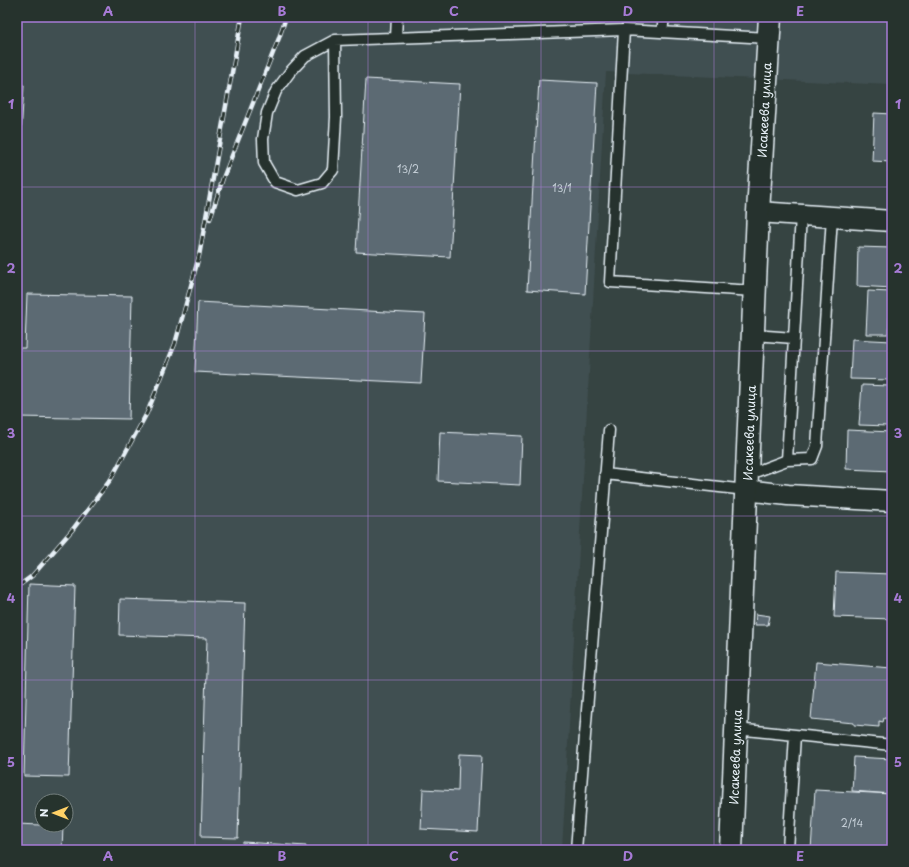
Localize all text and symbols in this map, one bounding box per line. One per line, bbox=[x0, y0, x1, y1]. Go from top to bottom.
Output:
text: A bbox=[103, 1, 113, 20]
text: B bbox=[278, 1, 287, 20]
text: C bbox=[449, 1, 459, 20]
text: D bbox=[623, 1, 633, 20]
text: E bbox=[796, 1, 804, 20]
street label: Исакеева улица bbox=[753, 61, 776, 158]
text: 1 bbox=[8, 94, 14, 113]
text: 1 bbox=[895, 94, 901, 113]
house number: 13/2 bbox=[397, 161, 419, 176]
house number: 13/1 bbox=[552, 180, 572, 195]
text: 2 bbox=[6, 258, 16, 277]
text: 2 bbox=[893, 258, 903, 277]
street label: Исакеева улица bbox=[738, 385, 760, 481]
text: 3 bbox=[7, 423, 16, 442]
text: 3 bbox=[894, 423, 903, 442]
text: 4 bbox=[7, 588, 16, 607]
text: 4 bbox=[894, 588, 903, 607]
street label: Исакеева улица bbox=[724, 709, 746, 805]
text: 5 bbox=[7, 752, 15, 771]
text: 5 bbox=[894, 752, 902, 771]
north arrow bbox=[34, 793, 74, 833]
text: N bbox=[35, 808, 52, 817]
house number: 2/14 bbox=[841, 815, 864, 830]
text: A bbox=[103, 846, 113, 865]
text: B bbox=[278, 846, 287, 865]
text: C bbox=[449, 846, 459, 865]
text: D bbox=[623, 846, 633, 865]
text: E bbox=[796, 846, 804, 865]

